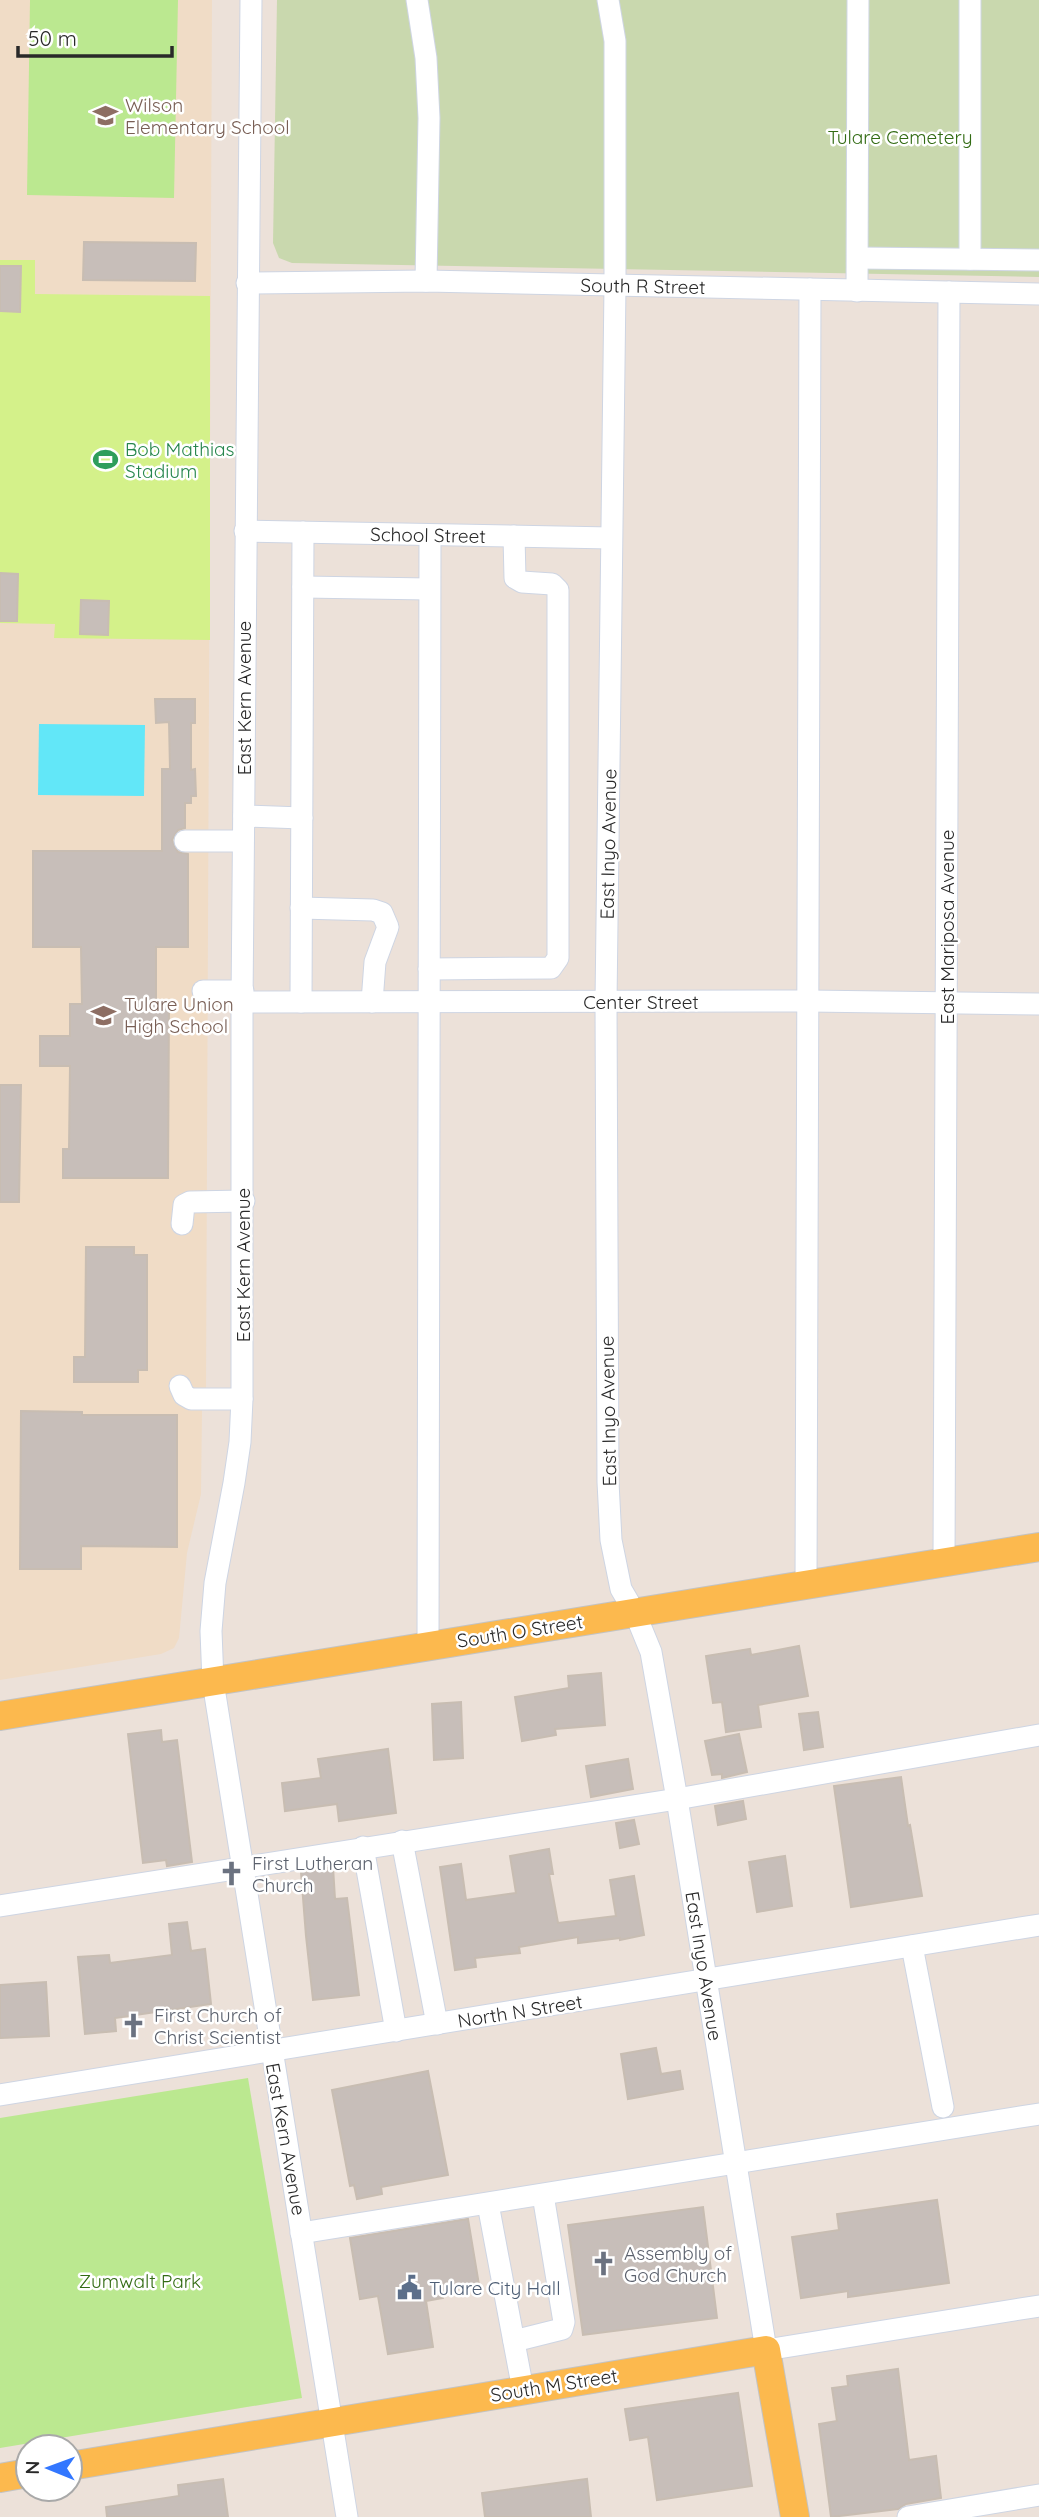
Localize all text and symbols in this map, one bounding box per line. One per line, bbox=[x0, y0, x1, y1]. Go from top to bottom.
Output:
scale bar bbox=[18, 14, 172, 58]
text: 50 m bbox=[28, 25, 77, 51]
place label: Wilson Elementary School bbox=[125, 93, 290, 139]
school or university icon: Wilson Elementary School bbox=[91, 102, 119, 130]
park label: Tulare Cemetery bbox=[827, 125, 973, 149]
street label: South R Street bbox=[580, 273, 706, 299]
place label: Bob Mathias Stadium bbox=[125, 437, 235, 483]
sports icon: Bob Mathias Stadium bbox=[91, 446, 119, 474]
street label: School Street bbox=[370, 522, 486, 548]
street label: East Kern Avenue bbox=[232, 621, 256, 775]
street label: East Inyo Avenue bbox=[595, 768, 621, 920]
street label: East Mariposa Avenue bbox=[935, 829, 959, 1025]
street label: Center Street bbox=[583, 990, 699, 1014]
place label: Tulare Union High School bbox=[124, 992, 234, 1038]
school or university icon: Tulare Union High School bbox=[90, 1001, 118, 1029]
street label: East Kern Avenue bbox=[231, 1188, 255, 1342]
street label: East Inyo Avenue bbox=[595, 1335, 621, 1487]
street label: South O Street bbox=[455, 1609, 585, 1653]
place label: First Lutheran Church bbox=[252, 1851, 373, 1897]
church icon: First Lutheran Church bbox=[218, 1860, 246, 1888]
street label: East Inyo Avenue bbox=[680, 1890, 728, 2042]
street label: North N Street bbox=[456, 1989, 584, 2033]
place label: First Church of Christ Scientist bbox=[154, 2003, 282, 2049]
church icon: First Church of Christ Scientist bbox=[120, 2012, 148, 2040]
street label: East Kern Avenue bbox=[261, 2061, 311, 2217]
place label: Assembly of God Church bbox=[624, 2241, 732, 2287]
church icon: Assembly of God Church bbox=[590, 2250, 618, 2278]
park label: Zumwalt Park bbox=[79, 2269, 201, 2293]
public building icon: Tulare City Hall bbox=[395, 2274, 423, 2302]
place label: Tulare City Hall bbox=[429, 2276, 561, 2300]
street label: South M Street bbox=[489, 2363, 619, 2407]
north arrow bbox=[14, 2433, 84, 2503]
text: N bbox=[20, 2461, 44, 2475]

